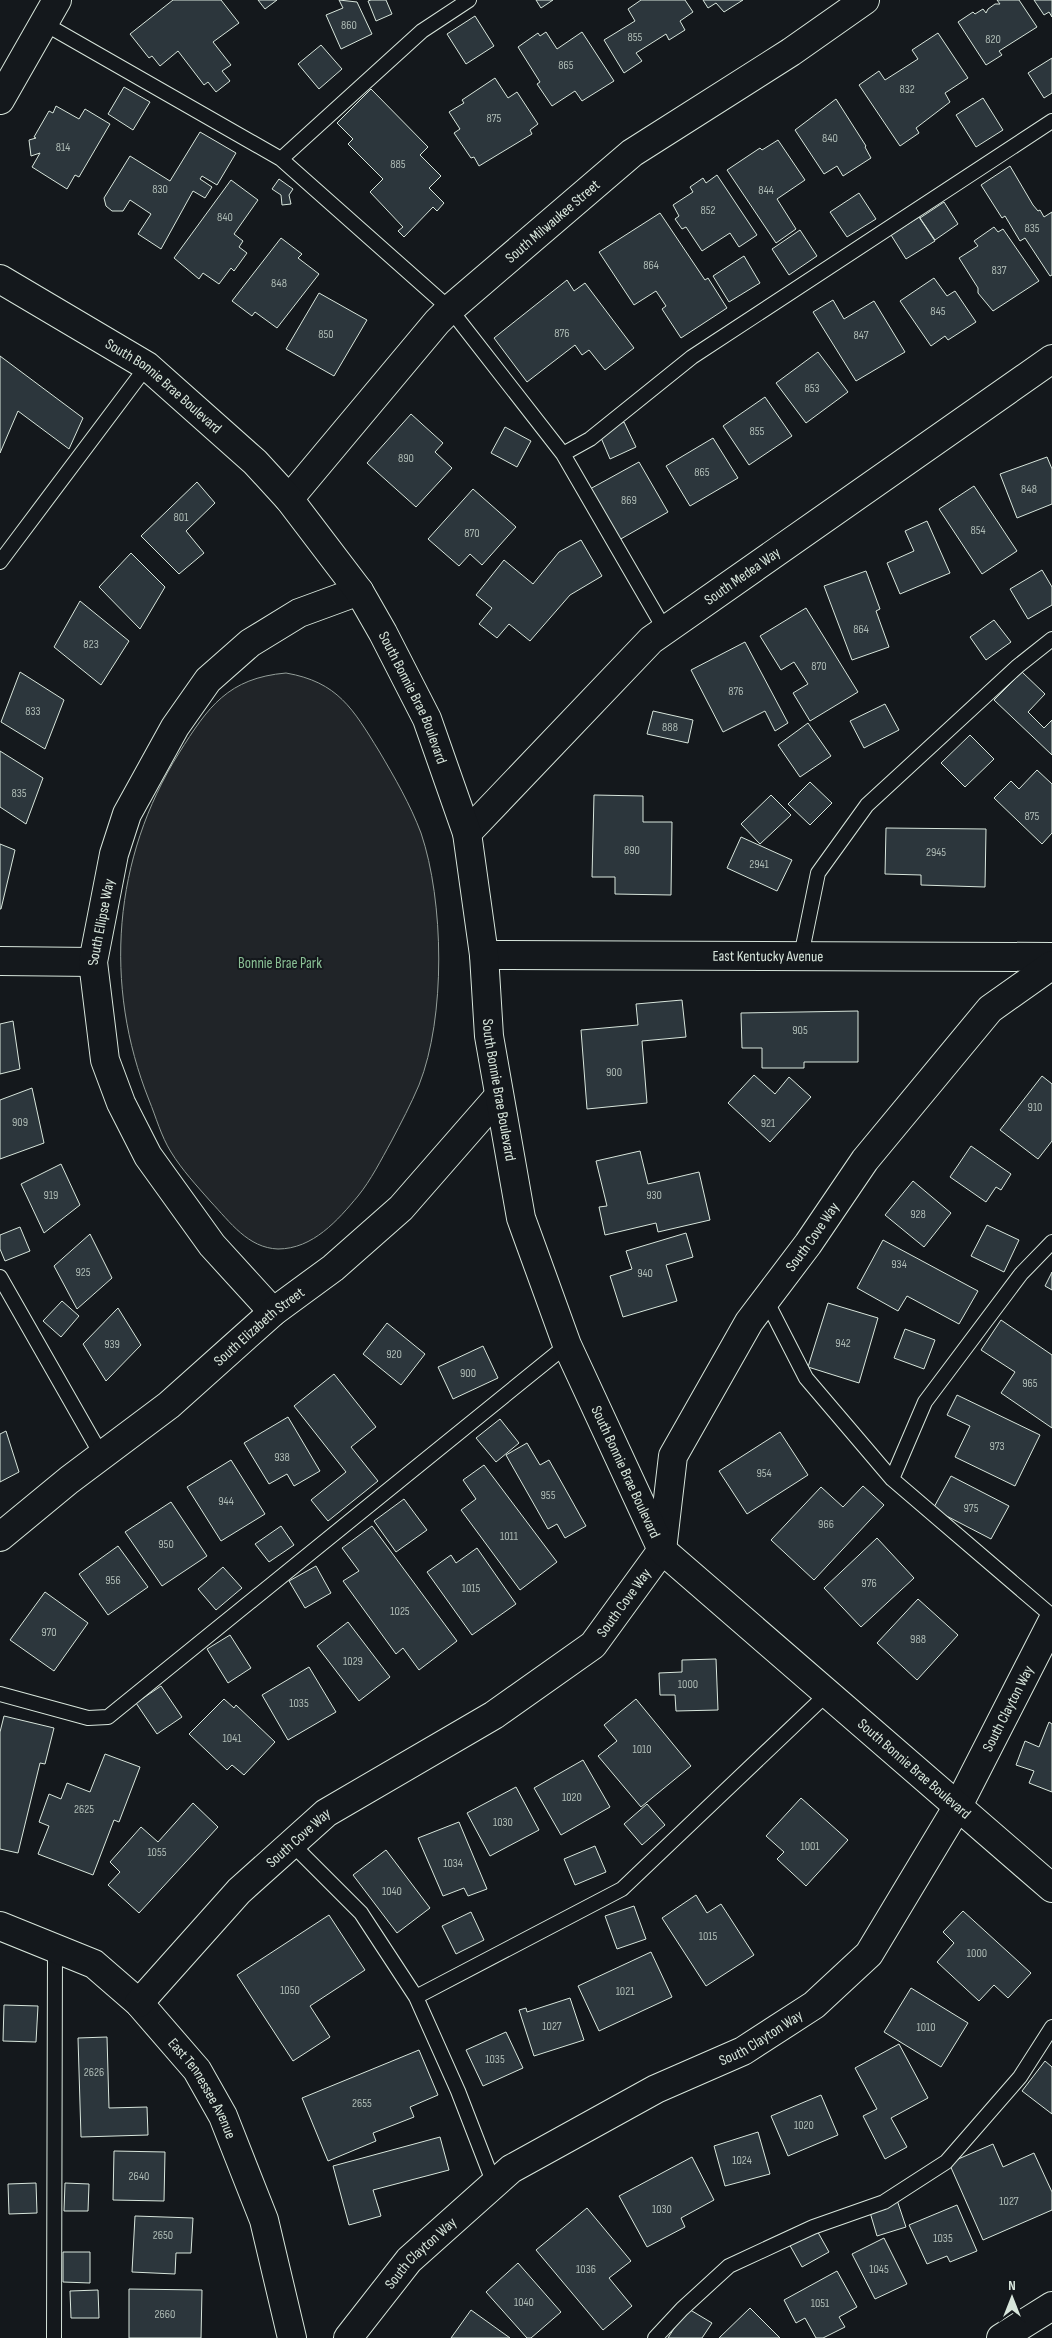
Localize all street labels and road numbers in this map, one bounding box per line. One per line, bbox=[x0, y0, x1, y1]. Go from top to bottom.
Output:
street label: South Milwaukee Street bbox=[501, 175, 604, 267]
street label: South Bonnie Brae Boulevard bbox=[102, 334, 226, 438]
street label: South Medea Way bbox=[700, 543, 784, 609]
street label: South Bonnie Brae Boulevard bbox=[374, 628, 451, 766]
street label: South Ellipse Way bbox=[83, 877, 119, 967]
street label: East Kentucky Avenue bbox=[713, 946, 823, 966]
street label: South Bonnie Brae Boulevard bbox=[478, 1018, 520, 1162]
street label: South Cove Way bbox=[781, 1198, 843, 1275]
street label: South Elizabeth Street bbox=[210, 1283, 308, 1370]
street label: South Bonnie Brae Boulevard bbox=[587, 1403, 665, 1541]
street label: South Cove Way bbox=[592, 1564, 655, 1641]
street label: South Clayton Way bbox=[978, 1662, 1038, 1755]
street label: South Bonnie Brae Boulevard bbox=[854, 1714, 975, 1823]
street label: South Cove Way bbox=[262, 1803, 334, 1872]
street label: South Clayton Way bbox=[716, 2005, 806, 2070]
street label: East Tennessee Avenue bbox=[164, 2034, 240, 2141]
street label: South Clayton Way bbox=[380, 2213, 460, 2293]

